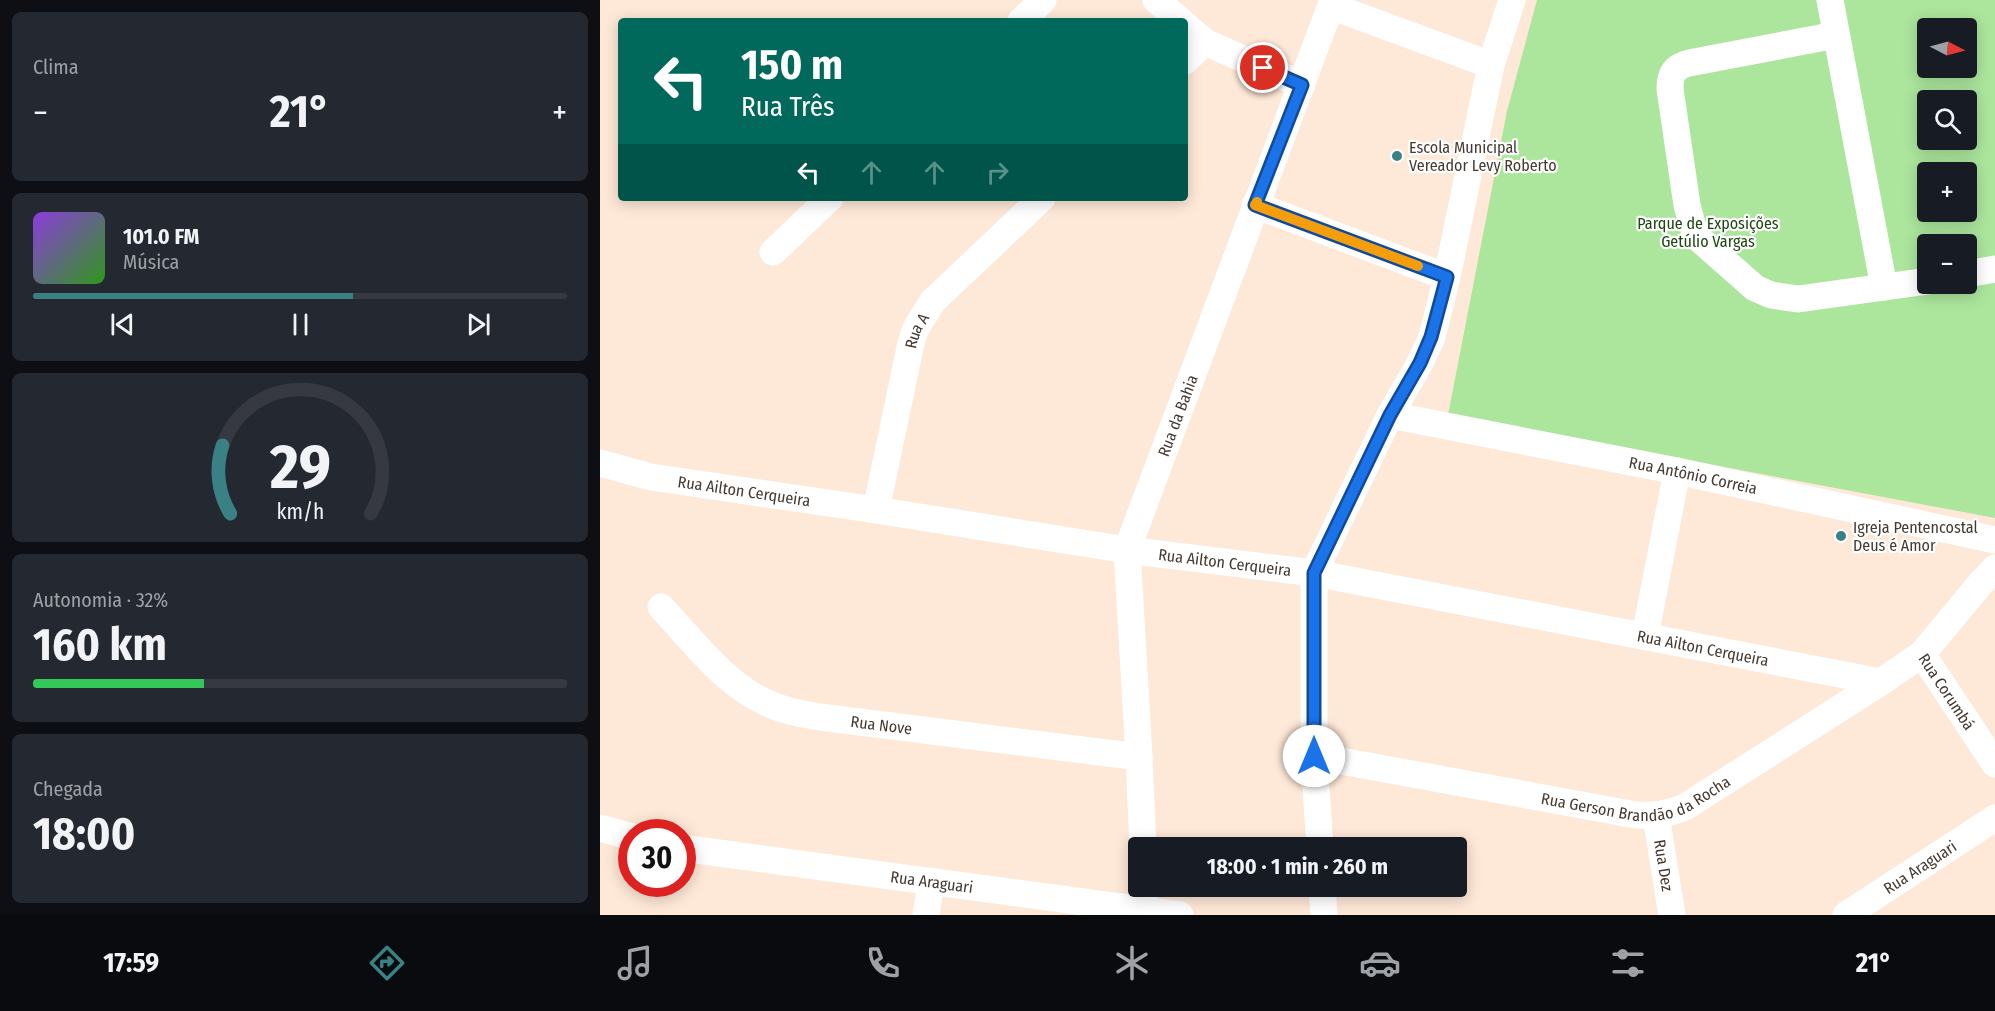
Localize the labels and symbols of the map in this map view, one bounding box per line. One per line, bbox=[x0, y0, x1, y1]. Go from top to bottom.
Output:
north arrow bbox=[1917, 18, 1977, 78]
pin bbox=[1237, 42, 1288, 93]
place label: Escola Municipal Vereador Levy Roberto bbox=[1409, 138, 1557, 175]
marker: Escola Municipal Vereador Levy Roberto bbox=[1390, 149, 1404, 163]
park label: Parque de Exposições Getúlio Vargas bbox=[1637, 214, 1779, 251]
street label: Rua A bbox=[901, 309, 933, 350]
street label: Rua da Bahia bbox=[1154, 372, 1202, 459]
street label: Rua Antônio Correia bbox=[1627, 453, 1759, 498]
street label: Rua Ailton Cerqueira bbox=[676, 472, 812, 510]
place label: Igreja Pentencostal Deus é Amor bbox=[1853, 518, 1978, 555]
marker: Igreja Pentencostal Deus é Amor bbox=[1834, 529, 1848, 543]
street label: Rua Ailton Cerqueira bbox=[1157, 545, 1292, 580]
street label: Rua Ailton Cerqueira bbox=[1635, 626, 1771, 670]
street label: Rua Corumbá bbox=[1914, 650, 1979, 734]
street label: Rua Nove bbox=[850, 712, 913, 738]
position arrow bbox=[1282, 724, 1346, 788]
street label: Rua Gerson Brandão da Rocha bbox=[1540, 772, 1734, 825]
speed limit sign: 30 bbox=[618, 819, 696, 897]
street label: Rua Araguari bbox=[1880, 837, 1960, 898]
street label: Rua Dez bbox=[1650, 838, 1677, 893]
street label: Rua Araguari bbox=[889, 867, 974, 897]

